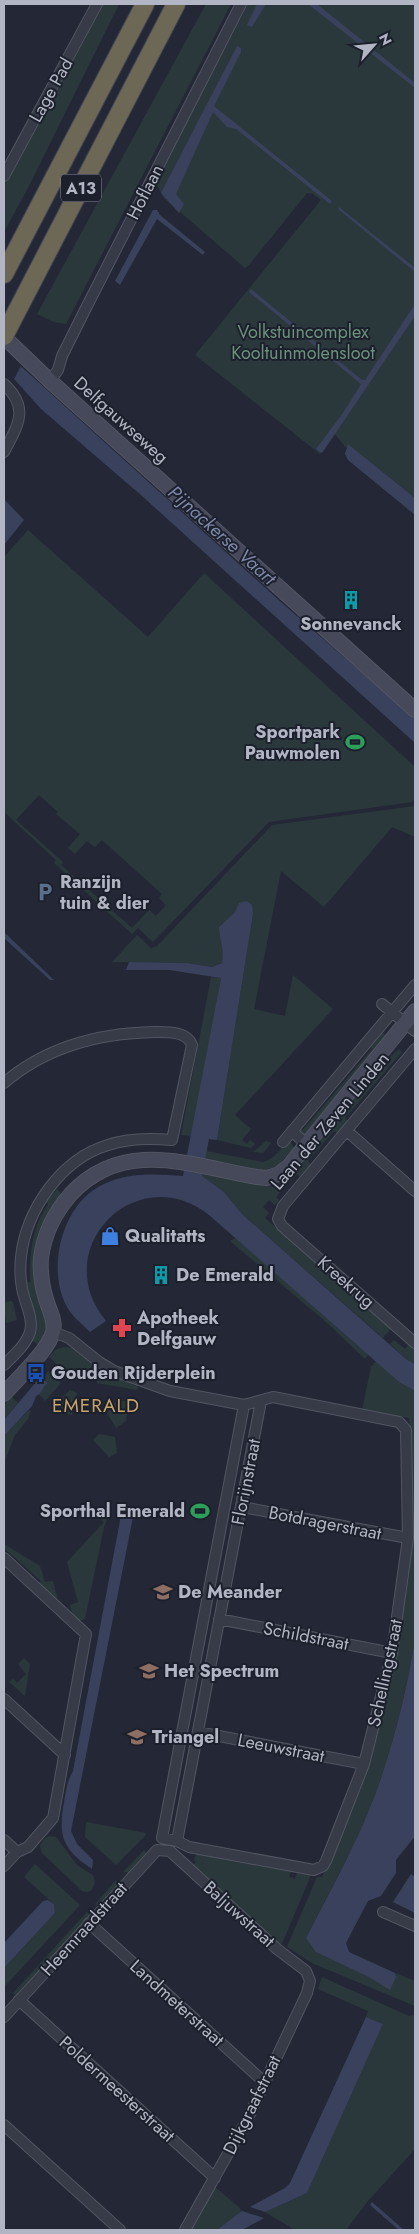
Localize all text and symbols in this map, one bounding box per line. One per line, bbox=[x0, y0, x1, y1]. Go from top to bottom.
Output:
north arrow bbox=[349, 20, 399, 70]
text: N bbox=[374, 30, 397, 49]
street label: Lage Pad bbox=[23, 53, 79, 127]
street label: Hoflaan bbox=[120, 160, 170, 224]
road number: A13 bbox=[61, 174, 101, 202]
park label: Volkstuincomplex Kooltuinmolensloot bbox=[231, 319, 375, 366]
street label: Delfgauwseweg bbox=[68, 370, 174, 470]
water label: Pijnackerse Vaart bbox=[162, 479, 283, 592]
building icon: Sonnevanck bbox=[340, 589, 362, 611]
place label: Sonnevanck bbox=[300, 611, 402, 637]
place label: Sportpark Pauwmolen bbox=[245, 719, 341, 766]
sports icon: Sportpark Pauwmolen bbox=[344, 731, 366, 753]
place label: Ranzijn tuin & dier bbox=[60, 869, 150, 916]
parking icon: Ranzijn tuin & dier bbox=[34, 881, 56, 903]
street label: Laan der Zeven Linden bbox=[265, 1047, 395, 1195]
place label: Qualitatts bbox=[125, 1223, 206, 1249]
shop icon: Qualitatts bbox=[99, 1225, 121, 1247]
street label: Kreekrug bbox=[312, 1250, 380, 1314]
place label: De Emerald bbox=[176, 1262, 274, 1288]
building icon: De Emerald bbox=[150, 1264, 172, 1286]
place label: Apotheek Delfgauw bbox=[136, 1305, 220, 1352]
pharmacy icon: Apotheek Delfgauw bbox=[111, 1317, 133, 1339]
place label: Gouden Rijderplein bbox=[51, 1360, 216, 1386]
bus stop icon: Gouden Rijderplein bbox=[25, 1362, 47, 1384]
district label: EMERALD bbox=[52, 1392, 140, 1419]
street label: Florijnstraat bbox=[225, 1436, 267, 1527]
place label: Sporthal Emerald bbox=[40, 1498, 185, 1524]
street label: Botdragerstraat bbox=[266, 1499, 384, 1547]
sports icon: Sporthal Emerald bbox=[189, 1500, 211, 1522]
place label: De Meander bbox=[178, 1579, 283, 1605]
school or university icon: De Meander bbox=[152, 1581, 174, 1603]
street label: Schildstraat bbox=[261, 1615, 352, 1657]
street label: Schellingstraat bbox=[361, 1616, 409, 1729]
place label: Het Spectrum bbox=[164, 1658, 279, 1684]
school or university icon: Het Spectrum bbox=[138, 1660, 160, 1682]
place label: Triangel bbox=[152, 1724, 219, 1750]
school or university icon: Triangel bbox=[126, 1726, 148, 1748]
street label: Leeuwstraat bbox=[235, 1727, 327, 1769]
street label: Baljuwstraat bbox=[197, 1875, 281, 1954]
street label: Heemraadstraat bbox=[35, 1876, 134, 1982]
street label: Landmeterstraat bbox=[124, 1954, 230, 2053]
street label: Poldermeesterstraat bbox=[53, 2030, 181, 2149]
street label: Dijkgraafstraat bbox=[217, 2050, 288, 2159]

